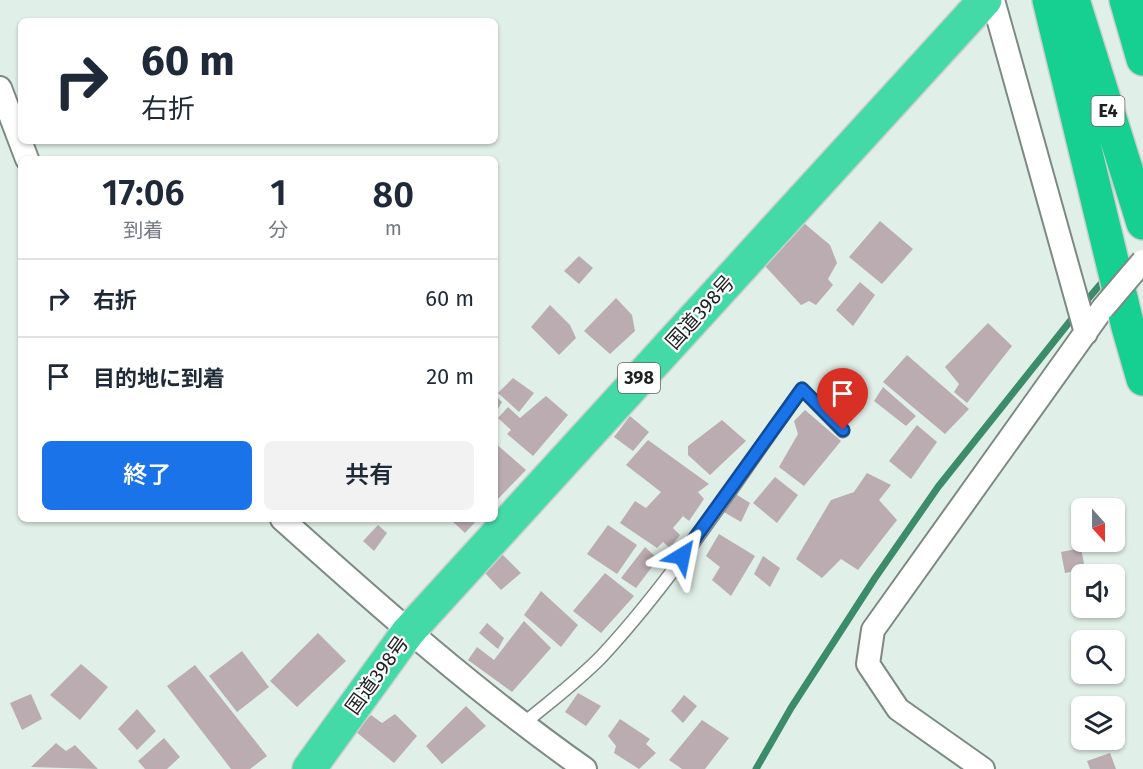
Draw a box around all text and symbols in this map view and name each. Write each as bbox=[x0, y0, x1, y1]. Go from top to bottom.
text: 60 m bbox=[141, 36, 235, 86]
icon: right bbox=[42, 42, 120, 120]
text: 右折 bbox=[141, 93, 195, 125]
road number: E4 bbox=[1092, 96, 1124, 126]
text: 17:06 bbox=[102, 171, 185, 215]
text: 1 bbox=[270, 171, 287, 215]
text: 80 bbox=[372, 173, 414, 217]
text: m bbox=[385, 216, 402, 240]
text: 到着 bbox=[123, 218, 163, 242]
text: 分 bbox=[269, 218, 289, 242]
street label: 国道398号 bbox=[661, 270, 739, 354]
icon: right bbox=[42, 282, 75, 315]
text: 60 m bbox=[425, 285, 474, 312]
text: 右折 bbox=[93, 287, 137, 314]
icon: arrive bbox=[42, 360, 75, 393]
text: 20 m bbox=[426, 363, 474, 390]
road number: 398 bbox=[618, 363, 660, 393]
text: 目的地に到着 bbox=[93, 365, 225, 392]
pin bbox=[817, 368, 868, 430]
icon: arrive bbox=[826, 377, 859, 410]
button: 終了 bbox=[42, 441, 252, 510]
button: 共有 bbox=[264, 441, 474, 510]
north arrow bbox=[1071, 498, 1125, 552]
map controls bbox=[1071, 498, 1125, 750]
position arrow bbox=[650, 524, 714, 588]
button: sound bbox=[1071, 564, 1125, 618]
button: search bbox=[1071, 630, 1125, 684]
street label: 国道398号 bbox=[340, 631, 414, 719]
button: layers bbox=[1071, 696, 1125, 750]

